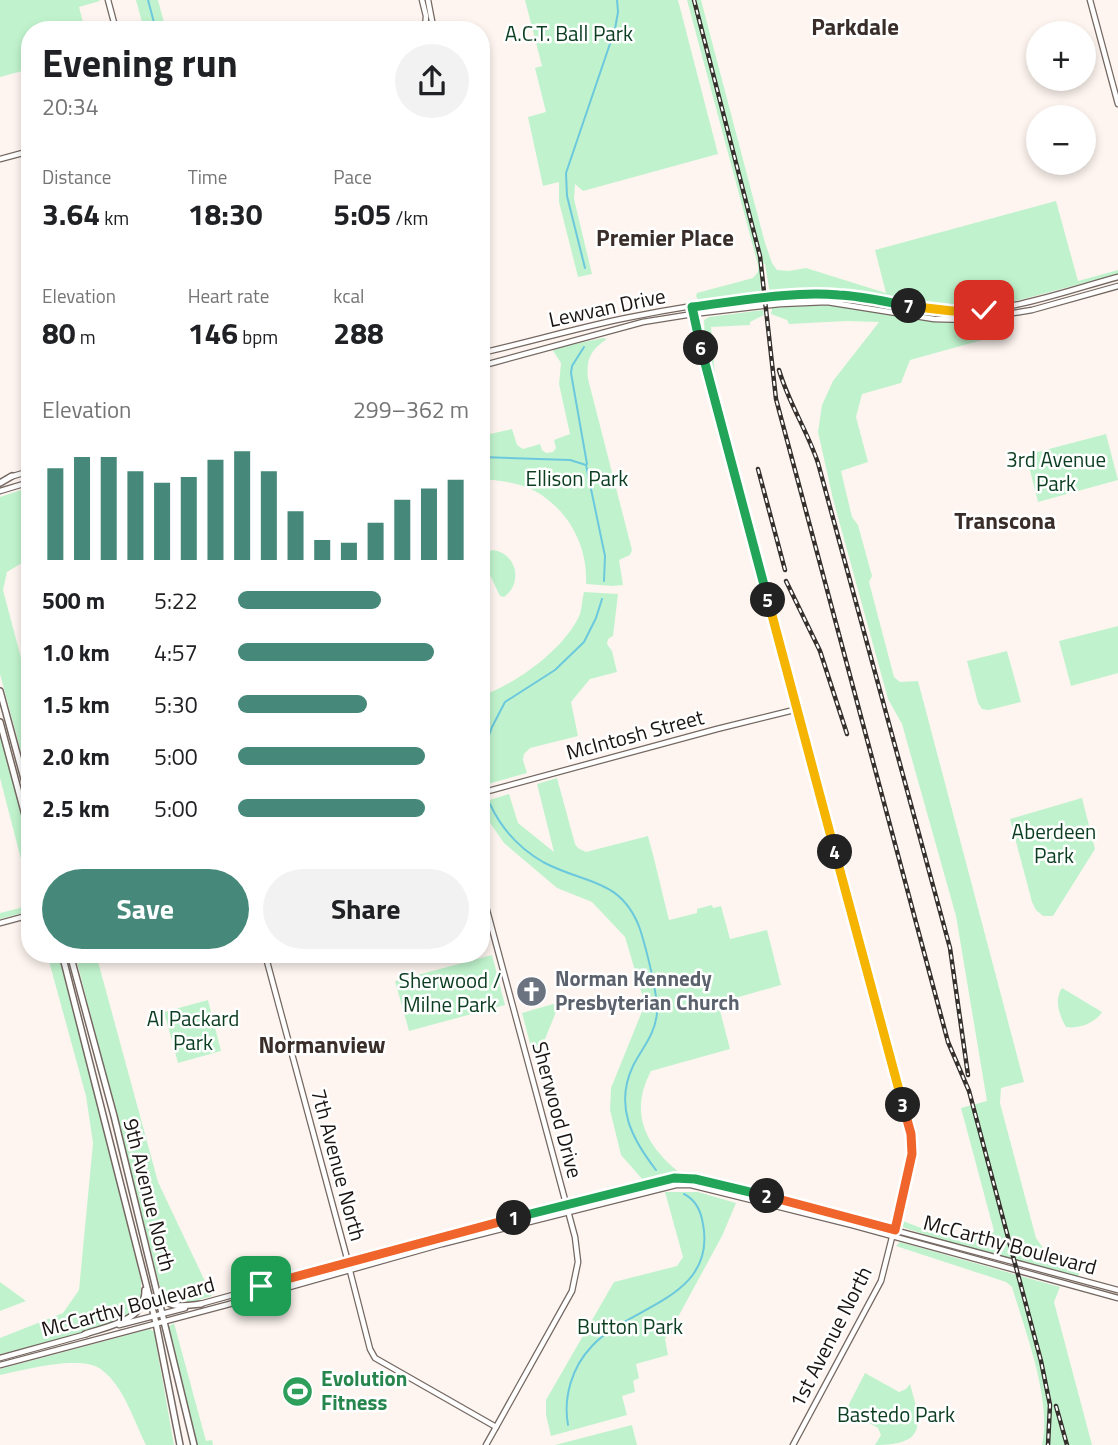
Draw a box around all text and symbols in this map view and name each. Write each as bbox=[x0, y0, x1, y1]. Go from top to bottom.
district label: Parkdale bbox=[811, 9, 899, 44]
park label: A.C.T. Ball Park bbox=[505, 17, 633, 49]
map controls bbox=[1026, 21, 1096, 175]
button: + bbox=[1026, 21, 1096, 91]
text: Evening run bbox=[42, 34, 238, 92]
button: share bbox=[395, 44, 469, 118]
text: 20:34 bbox=[42, 89, 99, 124]
button: − bbox=[1026, 105, 1096, 175]
text: Distance bbox=[42, 162, 111, 191]
text: Time bbox=[188, 162, 227, 191]
text: Pace bbox=[333, 162, 372, 191]
text: 3.64 bbox=[42, 191, 100, 237]
text: 18:30 bbox=[188, 191, 263, 237]
text: 5:05 bbox=[333, 191, 391, 237]
text: km bbox=[100, 203, 129, 232]
text: /km bbox=[391, 203, 428, 232]
district label: Premier Place bbox=[596, 220, 734, 255]
street label: Lewvan Drive bbox=[545, 279, 668, 335]
pin bbox=[954, 280, 1014, 340]
text: Elevation bbox=[42, 281, 116, 310]
text: Heart rate bbox=[188, 281, 269, 310]
text: kcal bbox=[333, 281, 364, 310]
pin: 7 bbox=[892, 288, 926, 324]
text: 7 bbox=[903, 291, 914, 320]
icon: check bbox=[965, 291, 1003, 329]
text: 80 bbox=[42, 310, 76, 356]
text: 146 bbox=[188, 310, 238, 356]
text: 288 bbox=[333, 310, 384, 356]
text: m bbox=[76, 322, 96, 351]
text: bpm bbox=[238, 322, 278, 351]
pin: 6 bbox=[684, 330, 718, 366]
text: 6 bbox=[695, 333, 706, 362]
text: Elevation bbox=[42, 392, 131, 427]
text: 299–362 m bbox=[353, 392, 469, 427]
park label: 3rd Avenue Park bbox=[1006, 443, 1106, 499]
park label: Ellison Park bbox=[526, 462, 628, 494]
district label: Transcona bbox=[954, 503, 1056, 538]
pin: 5 bbox=[750, 582, 786, 618]
text: 500 m bbox=[42, 583, 105, 618]
text: 5:22 bbox=[154, 583, 198, 618]
text: 5 bbox=[762, 585, 773, 614]
text: 1.0 km bbox=[42, 635, 110, 670]
text: 4:57 bbox=[154, 635, 198, 670]
text: 1.5 km bbox=[42, 687, 110, 722]
text: 5:30 bbox=[154, 687, 198, 722]
street label: McIntosh Street bbox=[562, 700, 708, 768]
text: 2.0 km bbox=[42, 739, 110, 774]
text: 5:00 bbox=[154, 739, 198, 774]
text: 2.5 km bbox=[42, 791, 110, 826]
text: 5:00 bbox=[154, 791, 198, 826]
park label: Aberdeen Park bbox=[1012, 815, 1096, 871]
pin: 4 bbox=[818, 834, 852, 870]
text: 4 bbox=[829, 837, 840, 866]
button: Save bbox=[42, 869, 249, 949]
button: Share bbox=[263, 869, 469, 949]
place label: Norman Kennedy Presbyterian Church bbox=[555, 962, 740, 1018]
park label: Sherwood / Milne Park bbox=[399, 964, 501, 1020]
church icon: Norman Kennedy Presbyterian Church bbox=[515, 974, 549, 1008]
park label: Al Packard Park bbox=[147, 1002, 239, 1058]
district label: Normanview bbox=[258, 1027, 386, 1062]
street label: Sherwood Drive bbox=[524, 1038, 592, 1182]
street label: 7th Avenue North bbox=[303, 1085, 375, 1244]
pin: 3 bbox=[886, 1088, 920, 1122]
text: 3 bbox=[897, 1090, 908, 1119]
street label: 9th Avenue North bbox=[116, 1115, 184, 1275]
pin: 2 bbox=[750, 1178, 784, 1214]
text: 2 bbox=[761, 1181, 772, 1210]
pin: 1 bbox=[496, 1200, 532, 1236]
text: 1 bbox=[508, 1203, 519, 1232]
street label: McCarthy Boulevard bbox=[920, 1206, 1100, 1283]
pin bbox=[231, 1256, 291, 1316]
street label: 1st Avenue North bbox=[781, 1260, 880, 1413]
icon: arrive bbox=[242, 1267, 280, 1305]
street label: McCarthy Boulevard bbox=[38, 1268, 218, 1345]
park label: Button Park bbox=[577, 1310, 683, 1342]
place label: Evolution Fitness bbox=[321, 1362, 407, 1418]
sports icon: Evolution Fitness bbox=[281, 1374, 315, 1408]
park label: Bastedo Park bbox=[837, 1398, 955, 1430]

